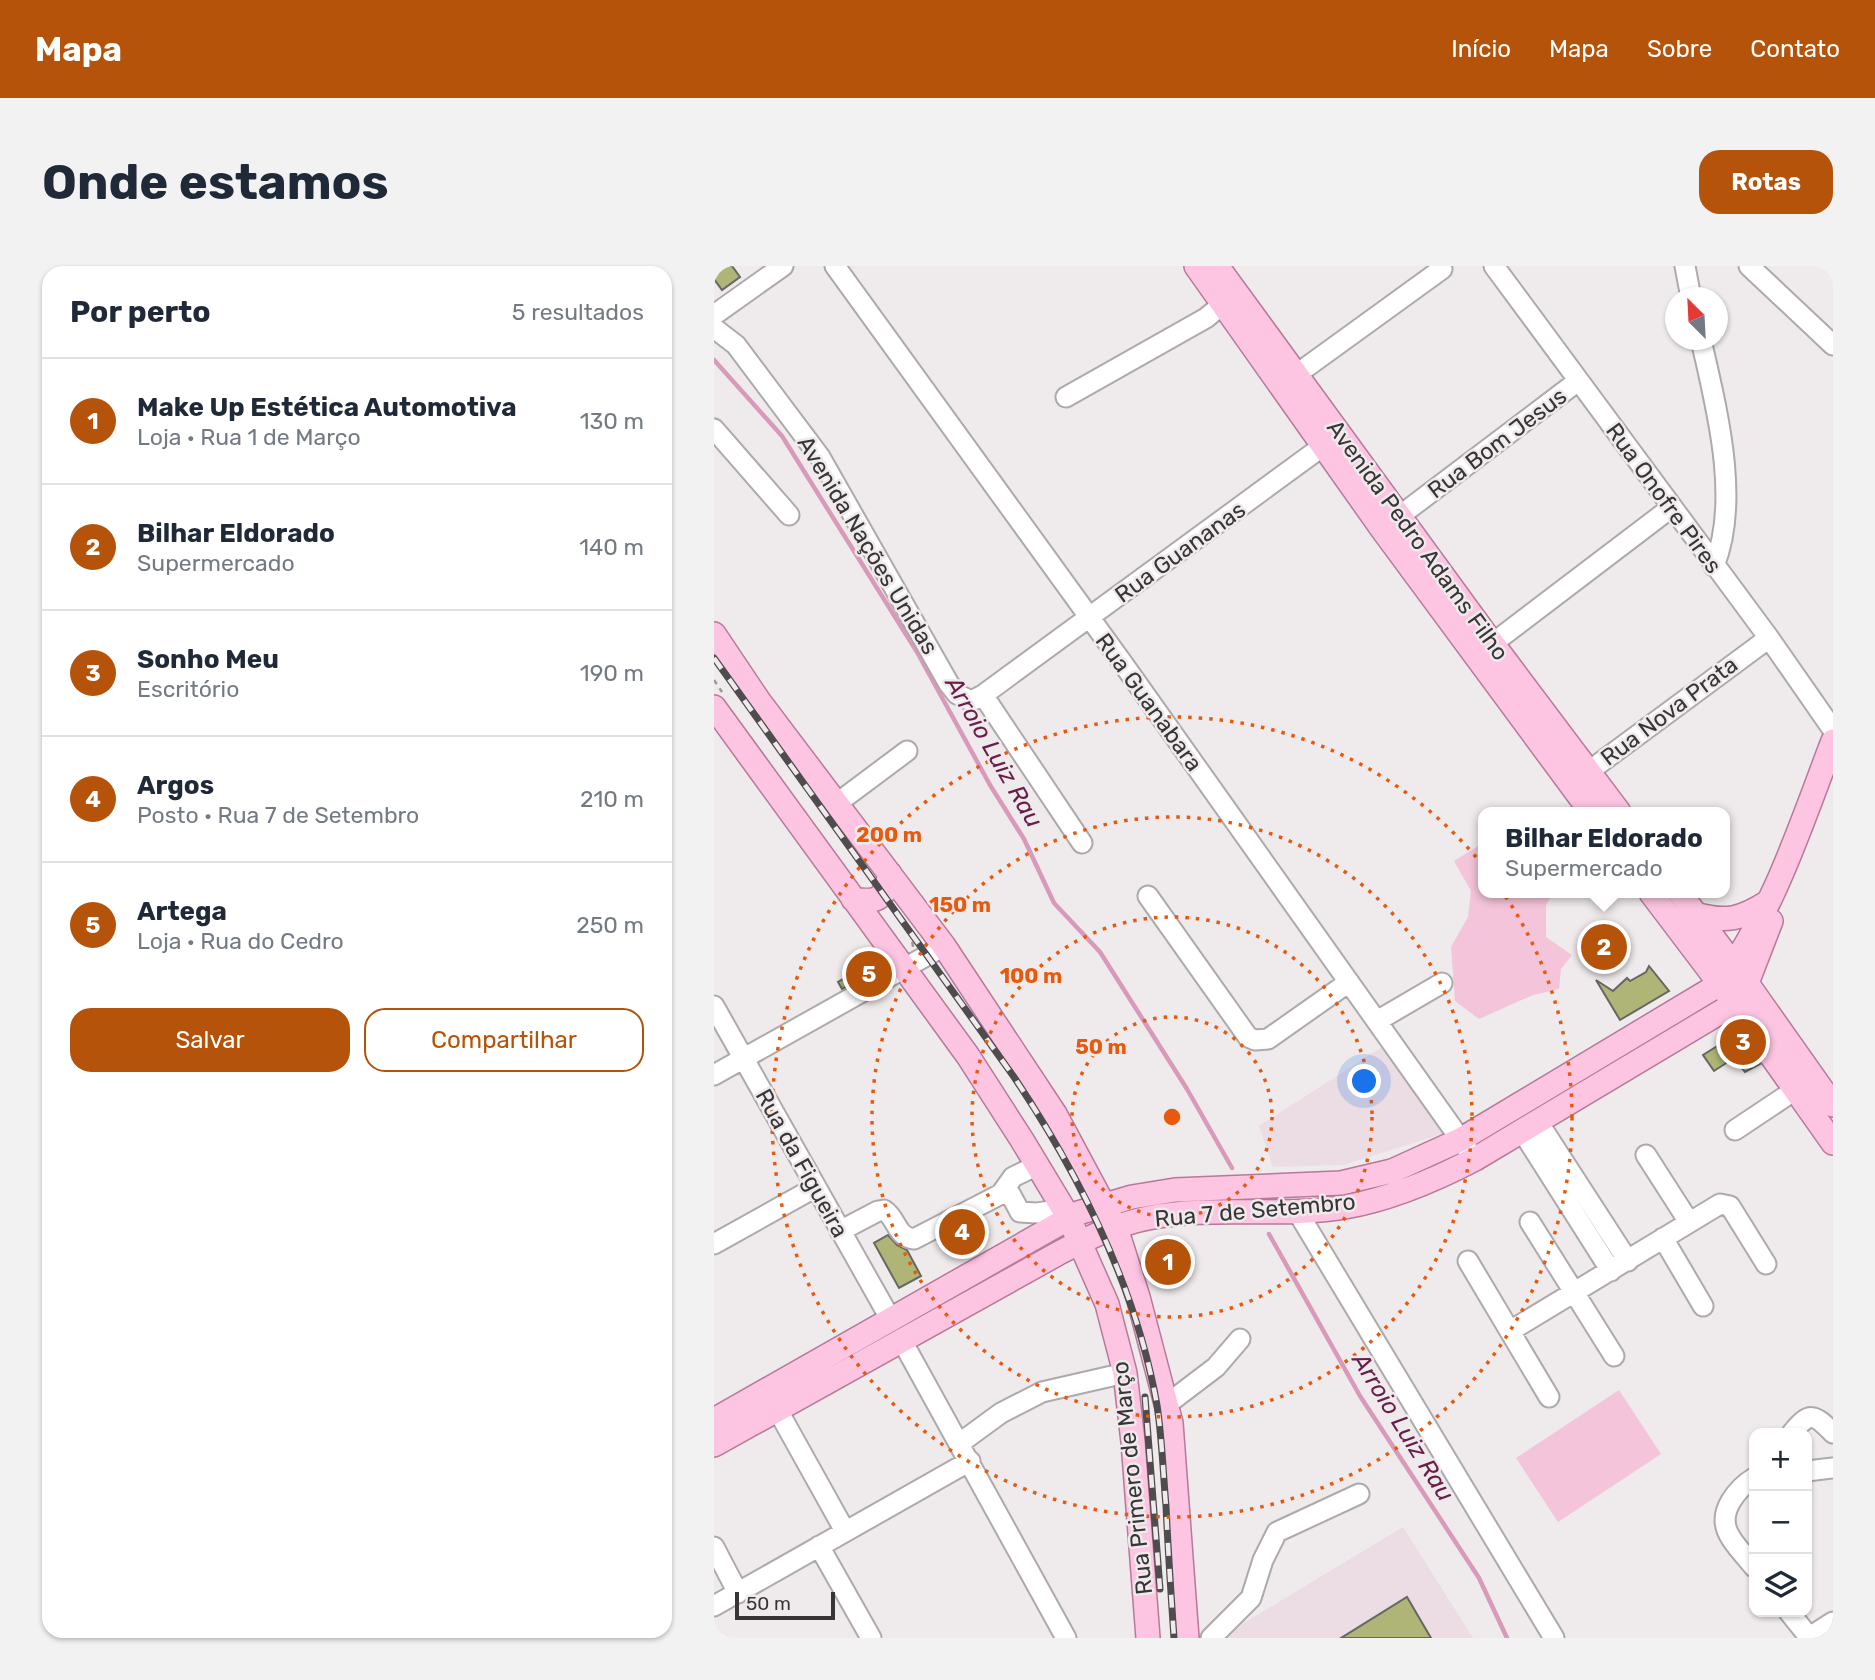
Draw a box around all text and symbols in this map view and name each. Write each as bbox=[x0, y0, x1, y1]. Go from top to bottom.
text: Mapa bbox=[35, 30, 122, 69]
text: Início bbox=[1451, 35, 1511, 63]
text: Mapa bbox=[1549, 35, 1609, 63]
text: Sobre bbox=[1647, 35, 1712, 63]
text: Contato bbox=[1750, 35, 1840, 63]
button: Rotas bbox=[1699, 150, 1833, 214]
text: Onde estamos bbox=[42, 153, 389, 211]
north arrow bbox=[1665, 287, 1728, 350]
text: Por perto bbox=[70, 294, 211, 330]
text: 5 resultados bbox=[512, 298, 644, 326]
street label: Rua Bom Jesus bbox=[1422, 382, 1572, 504]
text: Make Up Estética Automotiva bbox=[137, 392, 516, 423]
text: 1 bbox=[87, 407, 99, 435]
text: 130 m bbox=[580, 407, 644, 435]
street label: Avenida Pedro Adams Filho bbox=[1321, 414, 1515, 666]
street label: Rua Onofre Pires bbox=[1600, 417, 1728, 579]
text: Loja · Rua 1 de Março bbox=[137, 423, 361, 451]
street label: Avenida Nações Unidas bbox=[792, 431, 944, 659]
street label: Rua Guananas bbox=[1109, 495, 1251, 609]
text: Bilhar Eldorado bbox=[137, 518, 335, 549]
text: 2 bbox=[86, 533, 100, 561]
text: 140 m bbox=[579, 533, 644, 561]
text: Supermercado bbox=[137, 549, 295, 577]
street label: Rua Guanabara bbox=[1090, 628, 1208, 776]
text: Sonho Meu bbox=[137, 644, 279, 675]
street label: Rua Nova Prata bbox=[1595, 650, 1743, 772]
text: 3 bbox=[85, 659, 101, 687]
text: 190 m bbox=[580, 659, 644, 687]
water label: Arroio Luiz Rau bbox=[939, 670, 1048, 832]
text: Escritório bbox=[137, 675, 239, 703]
text: Argos bbox=[137, 770, 214, 801]
text: 4 bbox=[85, 785, 101, 813]
text: 210 m bbox=[580, 785, 644, 813]
text: Posto · Rua 7 de Setembro bbox=[137, 801, 419, 829]
popup bbox=[1478, 807, 1730, 898]
text: 200 m bbox=[856, 822, 922, 847]
text: Bilhar Eldorado bbox=[1505, 823, 1703, 854]
text: Supermercado bbox=[1505, 854, 1663, 882]
text: 150 m bbox=[929, 892, 991, 917]
text: Artega bbox=[137, 896, 227, 927]
text: 5 bbox=[86, 911, 100, 939]
text: 250 m bbox=[576, 911, 644, 939]
pin: 2 bbox=[1581, 921, 1627, 973]
text: Loja · Rua do Cedro bbox=[137, 927, 344, 955]
pin: 5 bbox=[846, 948, 892, 1000]
text: 100 m bbox=[1000, 963, 1062, 988]
button: Salvar bbox=[70, 1008, 350, 1072]
button: Compartilhar bbox=[364, 1008, 644, 1072]
pin: 3 bbox=[1720, 1016, 1766, 1068]
text: 50 m bbox=[1075, 1034, 1127, 1059]
your location bbox=[1347, 1064, 1381, 1098]
street label: Rua da Figueira bbox=[750, 1084, 854, 1242]
centre of rings bbox=[1160, 1105, 1184, 1129]
street label: Rua 7 de Setembro bbox=[1153, 1187, 1357, 1233]
pin: 4 bbox=[939, 1206, 985, 1258]
pin: 1 bbox=[1145, 1236, 1191, 1288]
water label: Arroio Luiz Rau bbox=[1345, 1346, 1460, 1506]
street label: Rua Primero de Março bbox=[1106, 1360, 1158, 1596]
map controls bbox=[1749, 1428, 1812, 1617]
button: + bbox=[1749, 1428, 1812, 1491]
button: − bbox=[1749, 1491, 1812, 1554]
button: layers bbox=[1749, 1554, 1812, 1617]
scale bar bbox=[735, 1589, 835, 1621]
text: 50 m bbox=[746, 1592, 791, 1615]

